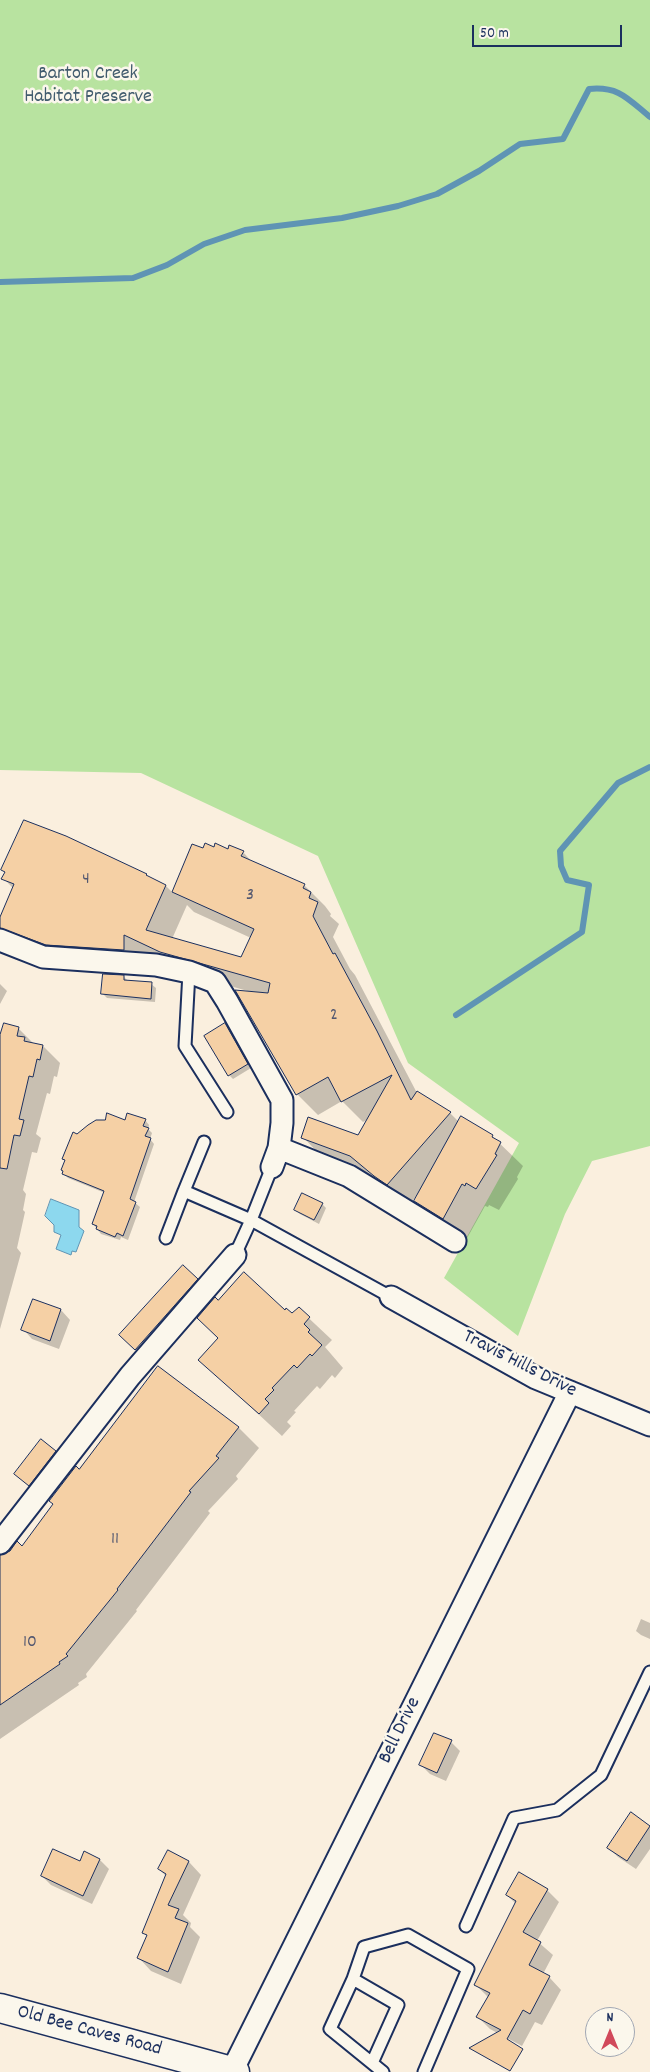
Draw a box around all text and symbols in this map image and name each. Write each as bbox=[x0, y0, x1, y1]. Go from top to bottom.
scale bar bbox=[475, 15, 625, 47]
text: 50 m bbox=[480, 23, 509, 45]
park label: Barton Creek Habitat Preserve bbox=[24, 63, 152, 110]
house number: 4 bbox=[82, 870, 90, 892]
house number: 3 bbox=[246, 886, 254, 908]
house number: 2 bbox=[330, 1006, 338, 1028]
street label: Travis Hills Drive bbox=[458, 1326, 580, 1404]
house number: 11 bbox=[111, 1530, 119, 1552]
house number: 10 bbox=[23, 1633, 37, 1655]
street label: Bell Drive bbox=[375, 1694, 427, 1768]
street label: Old Bee Caves Road bbox=[14, 2001, 164, 2063]
north arrow bbox=[585, 2007, 635, 2057]
text: N bbox=[607, 2008, 613, 2028]

